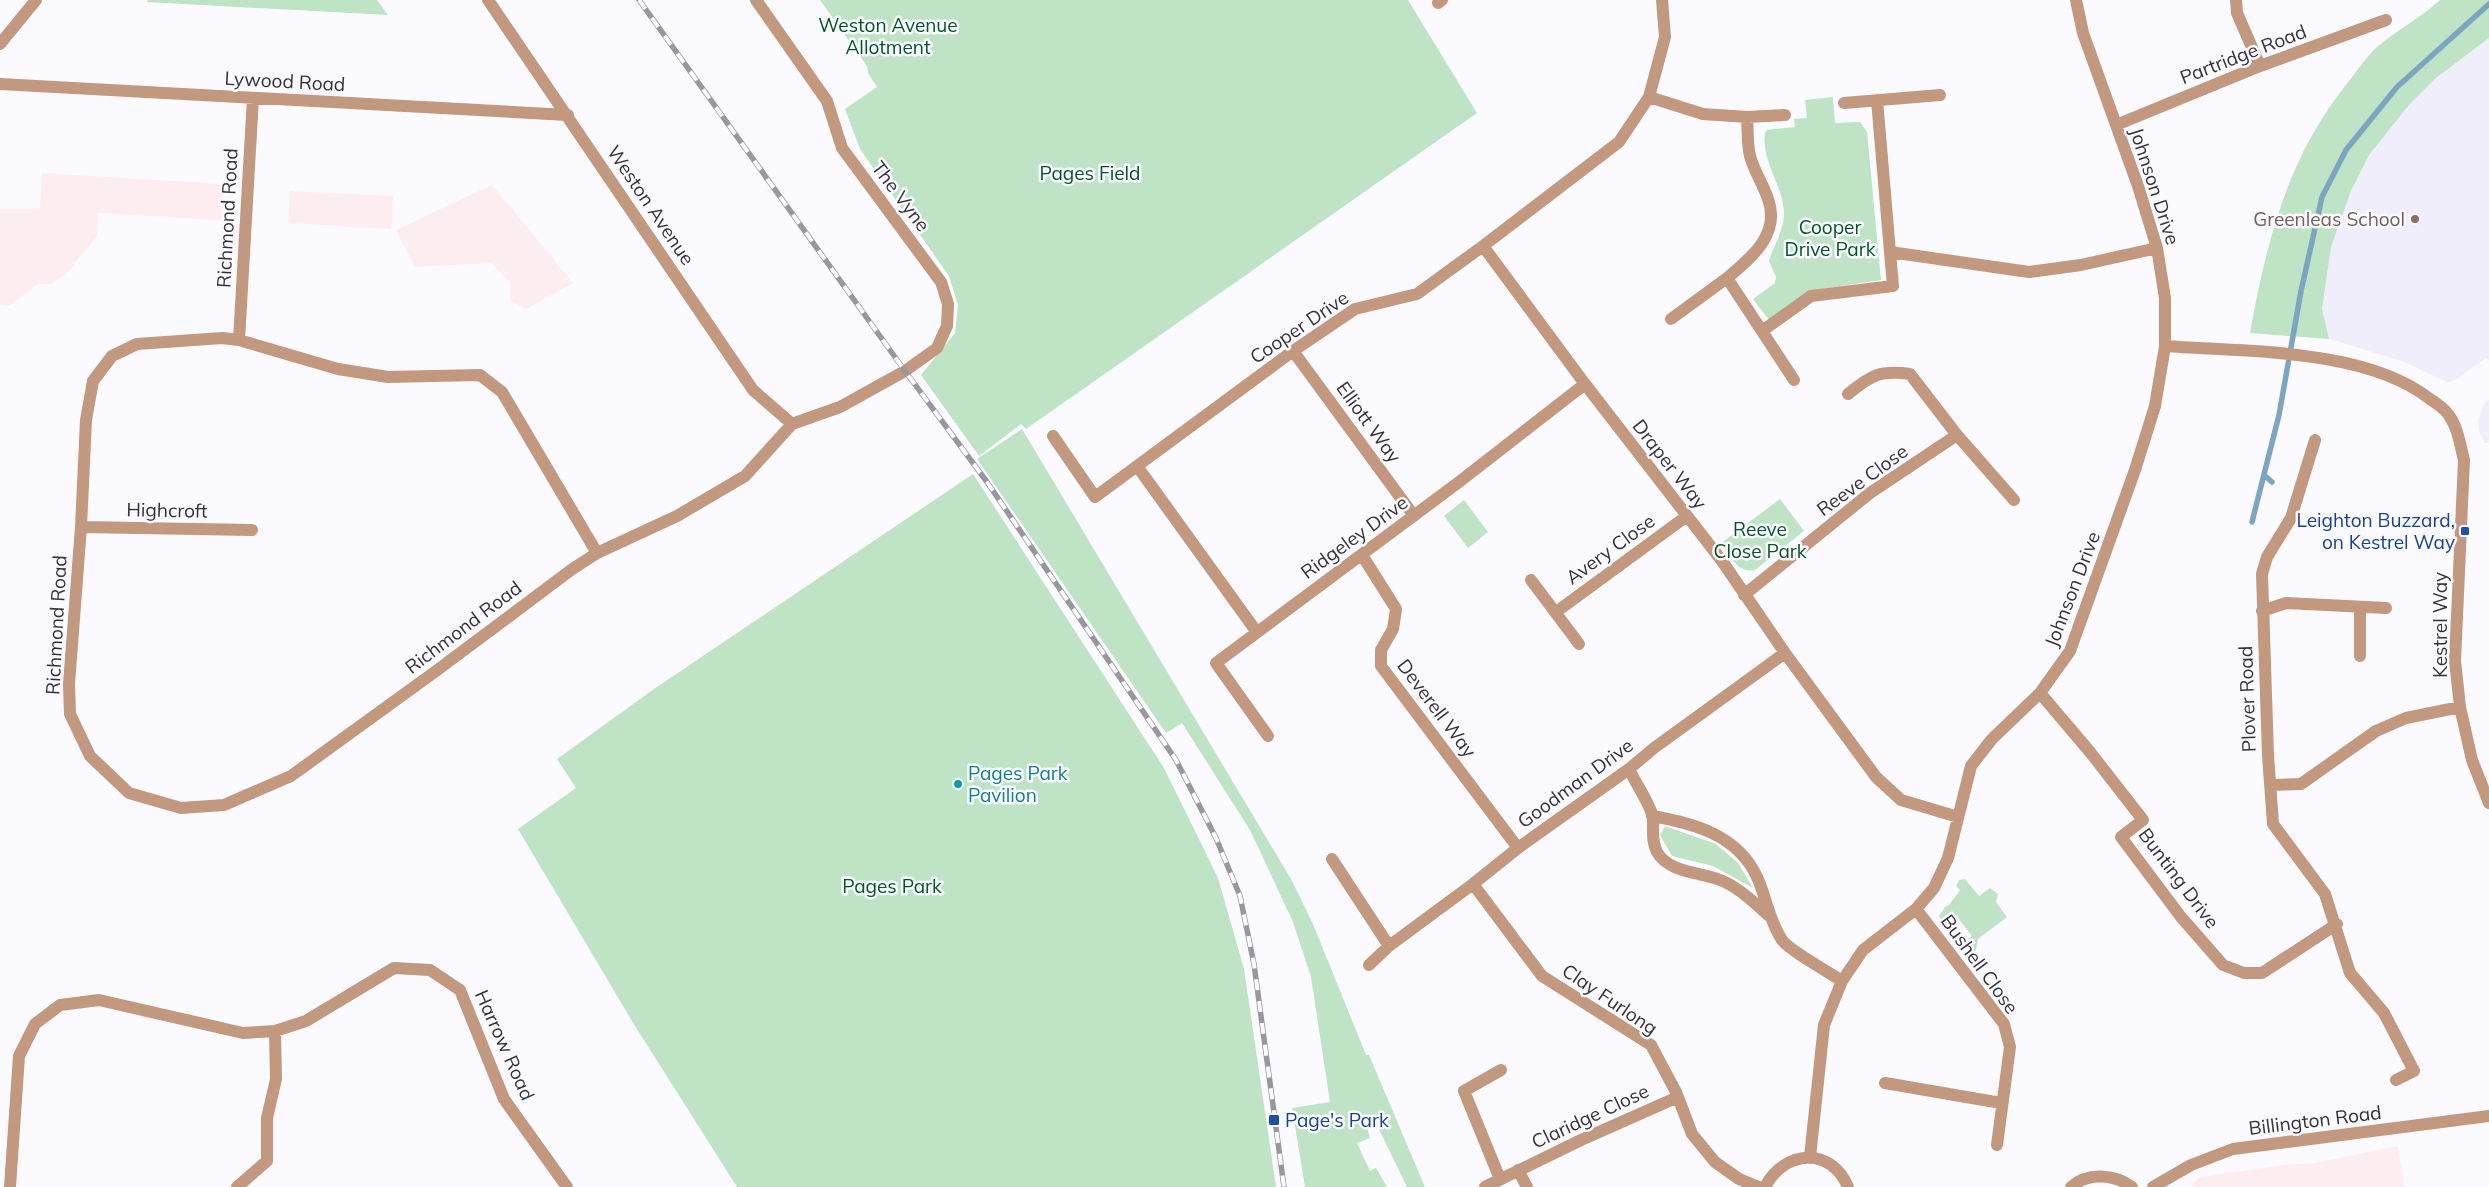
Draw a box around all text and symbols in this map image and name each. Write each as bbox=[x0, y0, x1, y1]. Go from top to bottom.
park label: Weston Avenue Allotment bbox=[818, 13, 958, 59]
street label: Partridge Road bbox=[2176, 19, 2310, 89]
street label: Lywood Road bbox=[224, 66, 346, 96]
street label: Johnson Drive bbox=[2125, 124, 2185, 248]
street label: Weston Avenue bbox=[602, 141, 700, 269]
street label: Richmond Road bbox=[211, 148, 243, 288]
street label: The Vyne bbox=[867, 156, 935, 236]
park label: Pages Field bbox=[1040, 161, 1140, 185]
place label: Greenleas School bbox=[2253, 207, 2405, 231]
marker: Greenleas School bbox=[2409, 213, 2421, 225]
park label: Cooper Drive Park bbox=[1785, 215, 1876, 261]
street label: Cooper Drive bbox=[1245, 285, 1353, 369]
street label: Elliott Way bbox=[1331, 377, 1407, 467]
street label: Draper Way bbox=[1627, 414, 1713, 514]
street label: Reeve Close bbox=[1812, 439, 1912, 521]
street label: Ridgeley Drive bbox=[1296, 490, 1412, 584]
street label: Highcroft bbox=[126, 497, 208, 523]
place label: Leighton Buzzard, on Kestrel Way bbox=[2296, 508, 2455, 554]
street label: Avery Close bbox=[1561, 509, 1659, 589]
park label: Reeve Close Park bbox=[1713, 517, 1807, 563]
marker: Leighton Buzzard, on Kestrel Way bbox=[2459, 525, 2471, 537]
street label: Johnson Drive bbox=[2039, 528, 2105, 650]
street label: Richmond Road bbox=[40, 555, 72, 695]
street label: Kestrel Way bbox=[2428, 572, 2452, 678]
street label: Richmond Road bbox=[400, 575, 526, 679]
street label: Plover Road bbox=[2233, 645, 2261, 753]
street label: Deverell Way bbox=[1392, 654, 1482, 762]
street label: Goodman Drive bbox=[1513, 733, 1637, 833]
place label: Pages Park Pavilion bbox=[968, 761, 1068, 807]
marker: Pages Park Pavilion bbox=[952, 778, 964, 790]
street label: Bunting Drive bbox=[2133, 823, 2225, 933]
park label: Pages Park bbox=[842, 874, 942, 898]
street label: Bushell Close bbox=[1936, 910, 2024, 1018]
street label: Clay Furlong bbox=[1558, 958, 1662, 1040]
street label: Harrow Road bbox=[470, 986, 540, 1104]
street label: Claridge Close bbox=[1528, 1078, 1652, 1154]
street label: Billington Road bbox=[2247, 1100, 2383, 1140]
place label: Page's Park bbox=[1285, 1108, 1389, 1132]
marker: Page's Park bbox=[1267, 1113, 1281, 1127]

